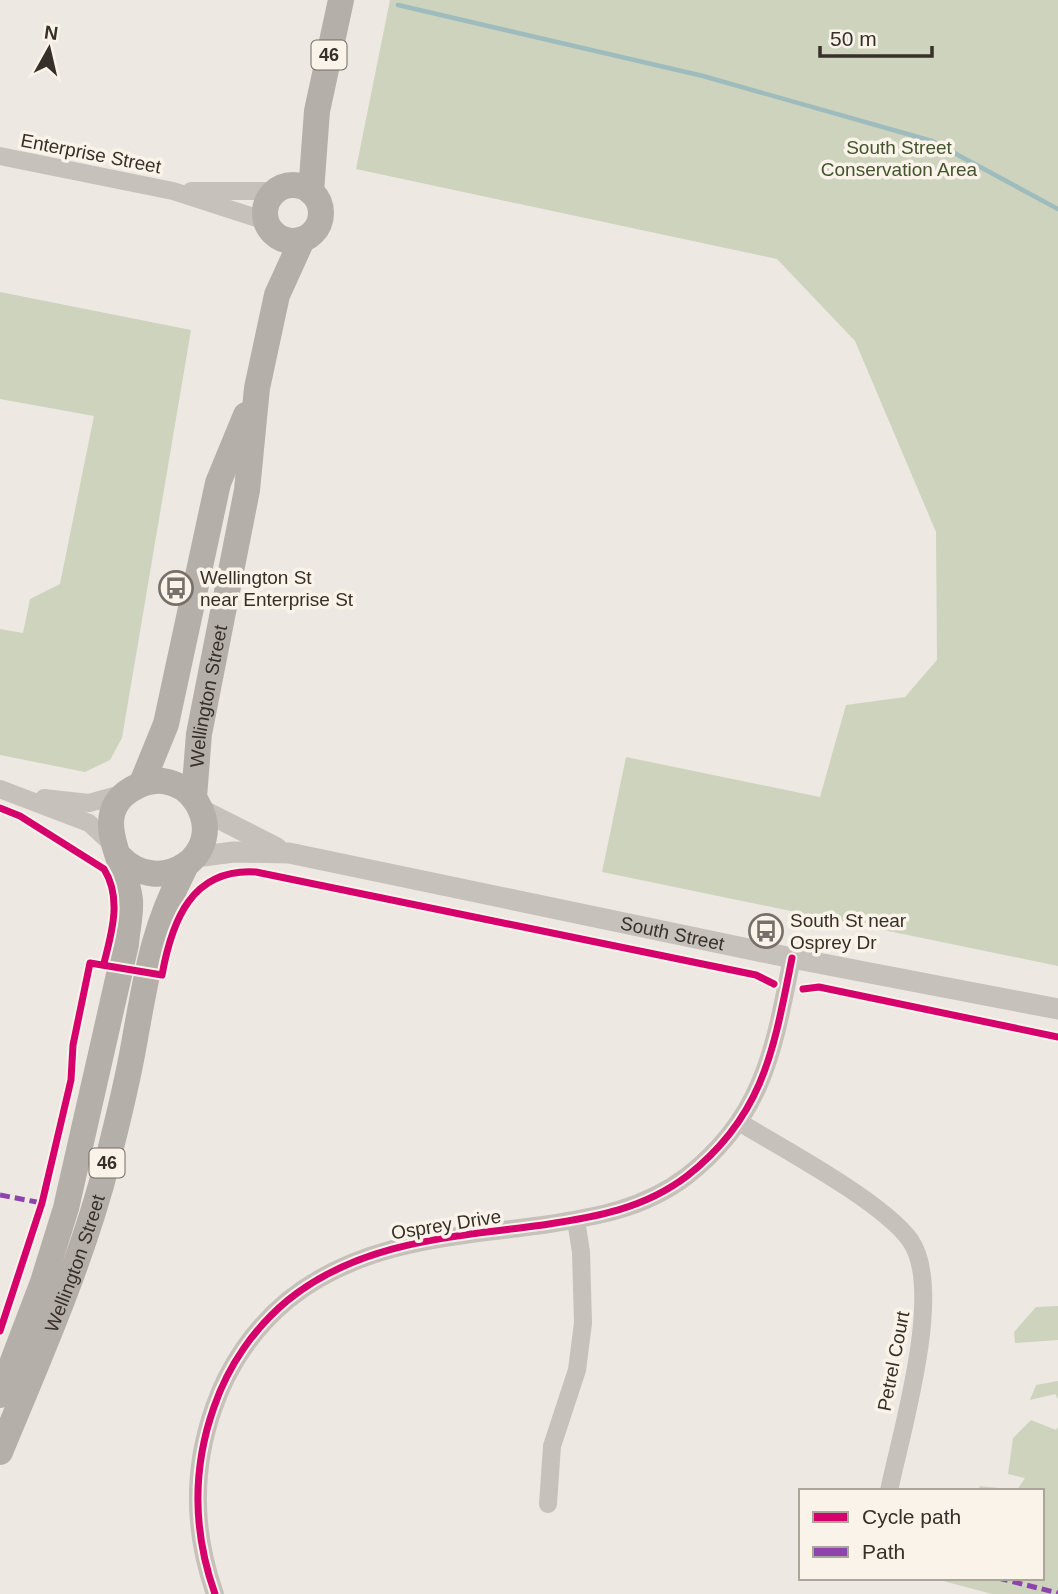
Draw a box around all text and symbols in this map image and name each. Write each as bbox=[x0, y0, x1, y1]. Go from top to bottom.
north arrow bbox=[14, 14, 84, 84]
scale bar bbox=[820, 14, 932, 58]
text: N bbox=[43, 21, 60, 44]
text: 50 m bbox=[830, 27, 877, 50]
road number: 46 bbox=[312, 40, 346, 70]
street label: Enterprise Street bbox=[19, 130, 164, 178]
park label: South Street Conservation Area bbox=[821, 137, 978, 180]
place label: Wellington St near Enterprise St bbox=[200, 567, 354, 610]
bus stop icon: Wellington St near Enterprise St bbox=[157, 569, 195, 607]
street label: Wellington Street bbox=[186, 622, 231, 768]
place label: South St near Osprey Dr bbox=[790, 910, 907, 953]
street label: South Street bbox=[618, 912, 727, 955]
bus stop icon: South St near Osprey Dr bbox=[747, 912, 785, 950]
road number: 46 bbox=[90, 1148, 124, 1178]
street label: Wellington Street bbox=[41, 1191, 109, 1335]
street label: Osprey Drive bbox=[390, 1205, 502, 1244]
street label: Petrel Court bbox=[874, 1309, 914, 1413]
legend bbox=[799, 1489, 1044, 1580]
text: Cycle path bbox=[862, 1505, 961, 1528]
text: Path bbox=[862, 1540, 905, 1563]

